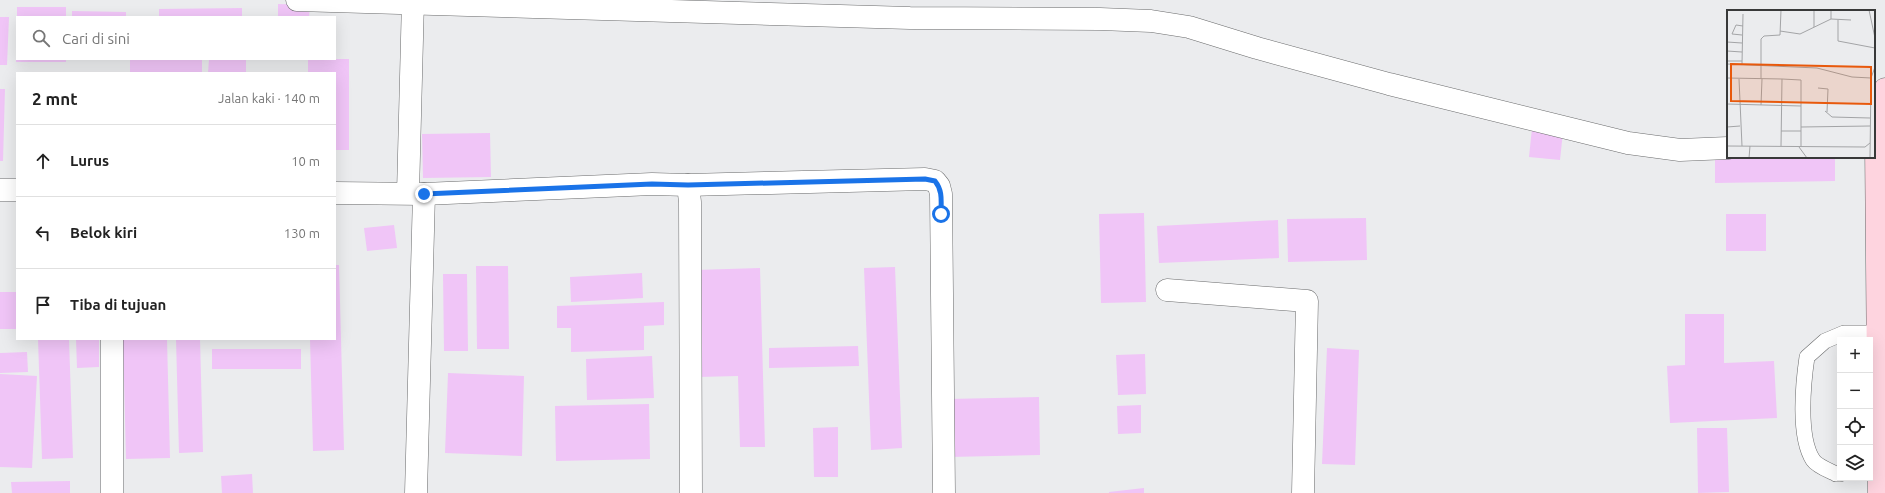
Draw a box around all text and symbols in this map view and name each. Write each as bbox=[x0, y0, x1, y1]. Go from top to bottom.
inset map bbox=[1727, 10, 1875, 158]
search box bbox=[16, 16, 336, 60]
icon: search bbox=[30, 27, 52, 49]
text: Cari di sini bbox=[62, 30, 130, 47]
text: 2 mnt bbox=[32, 89, 78, 108]
text: Jalan kaki · 140 m bbox=[218, 91, 320, 105]
icon: ahead bbox=[32, 150, 54, 172]
text: Lurus bbox=[70, 152, 109, 169]
text: 10 m bbox=[291, 154, 320, 168]
route end bbox=[415, 185, 433, 203]
route start bbox=[932, 205, 950, 223]
icon: left bbox=[32, 222, 54, 244]
text: Belok kiri bbox=[70, 224, 137, 241]
text: 130 m bbox=[284, 226, 320, 240]
icon: arrive bbox=[32, 294, 54, 316]
text: Tiba di tujuan bbox=[70, 296, 166, 313]
map controls bbox=[1837, 337, 1873, 481]
button: + bbox=[1837, 337, 1873, 373]
button: − bbox=[1837, 373, 1873, 409]
button: locate bbox=[1837, 409, 1873, 445]
button: layers bbox=[1837, 445, 1873, 481]

